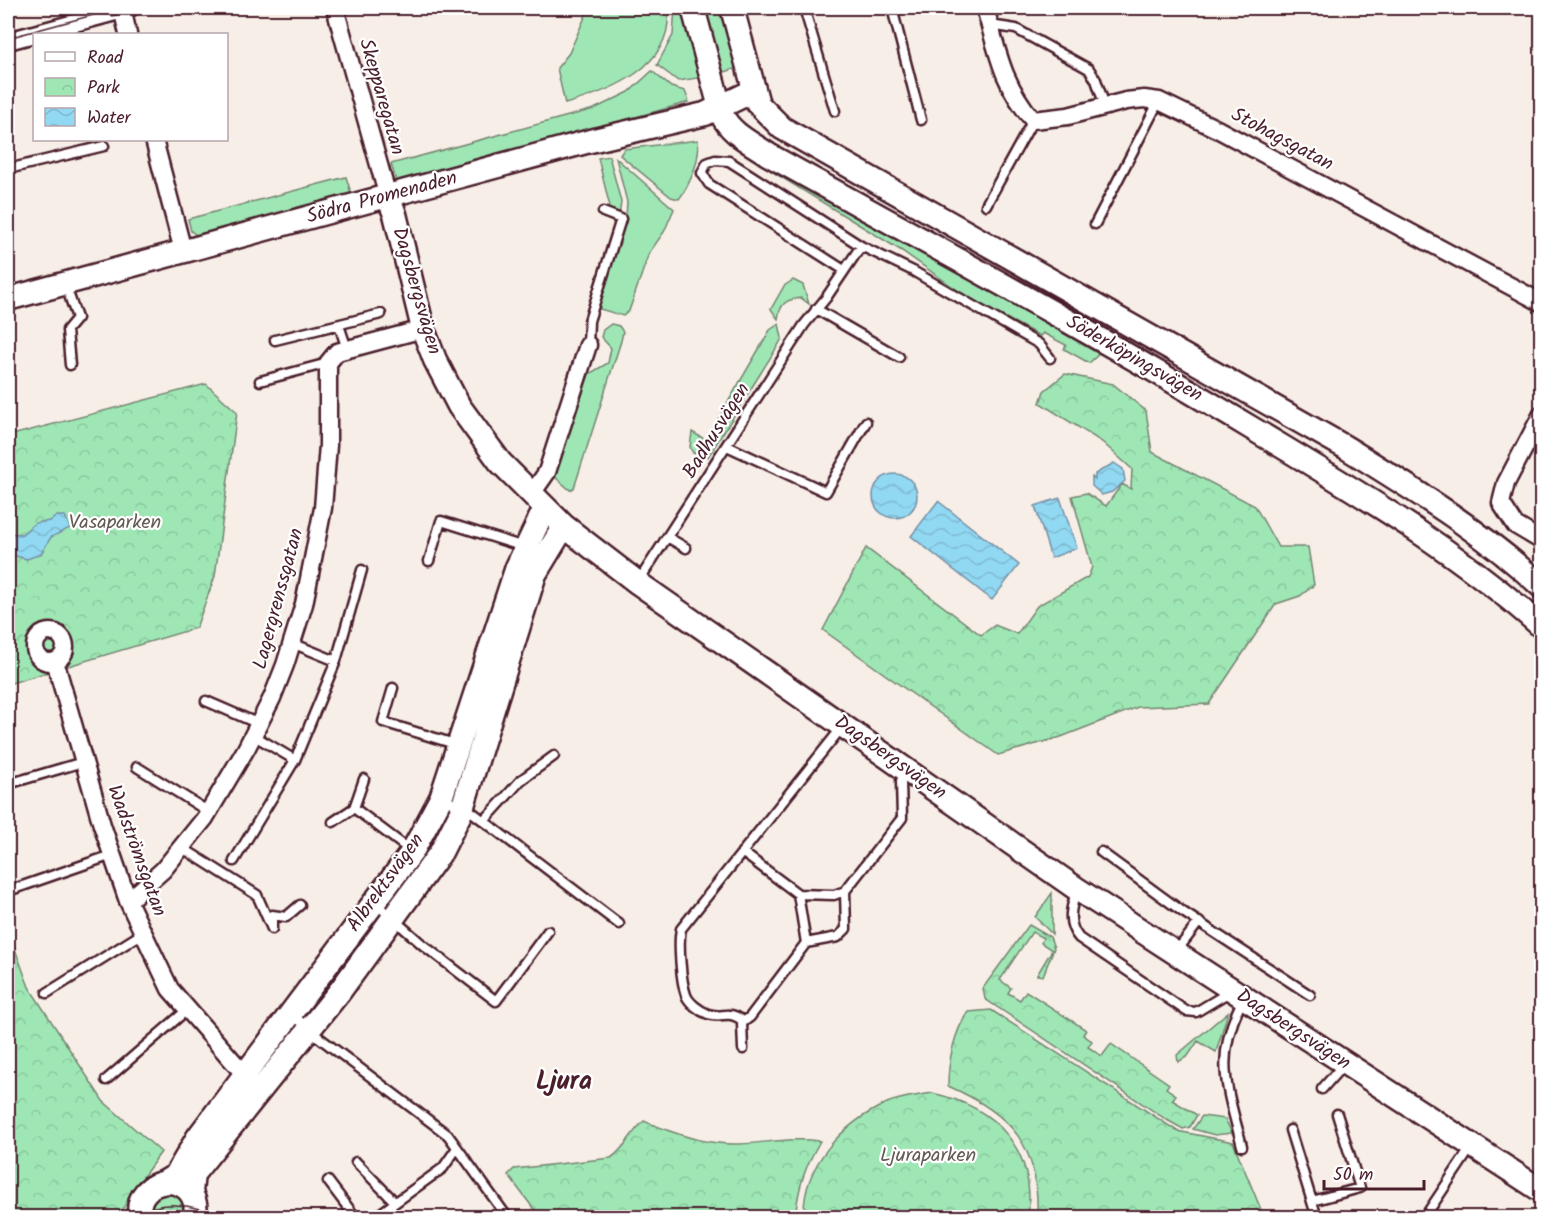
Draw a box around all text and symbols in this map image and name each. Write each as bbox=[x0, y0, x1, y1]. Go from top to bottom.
legend bbox=[33, 33, 228, 141]
street label: Skepparegatan bbox=[349, 35, 413, 159]
text: Road bbox=[87, 44, 124, 73]
text: Park bbox=[87, 74, 120, 103]
street label: Stohagsgatan bbox=[1225, 100, 1339, 180]
text: Water bbox=[87, 104, 132, 133]
street label: Södra Promenaden bbox=[303, 163, 461, 233]
street label: Dagsbergsvägen bbox=[382, 223, 450, 359]
street label: Söderköpingsvägen bbox=[1059, 307, 1209, 411]
street label: Badhusvägen bbox=[675, 377, 759, 485]
park label: Vasaparken bbox=[69, 507, 161, 539]
street label: Lagergrenssgatan bbox=[245, 525, 313, 673]
street label: Dagsbergsvägen bbox=[827, 707, 953, 809]
street label: Wadströmsgatan bbox=[97, 781, 175, 921]
street label: Albrektsvägen bbox=[339, 827, 433, 939]
street label: Dagsbergsvägen bbox=[1229, 981, 1357, 1079]
district label: Ljura bbox=[536, 1061, 592, 1103]
park label: Ljuraparken bbox=[880, 1140, 976, 1172]
scale bar bbox=[1324, 1153, 1424, 1191]
text: 50 m bbox=[1333, 1161, 1373, 1190]

